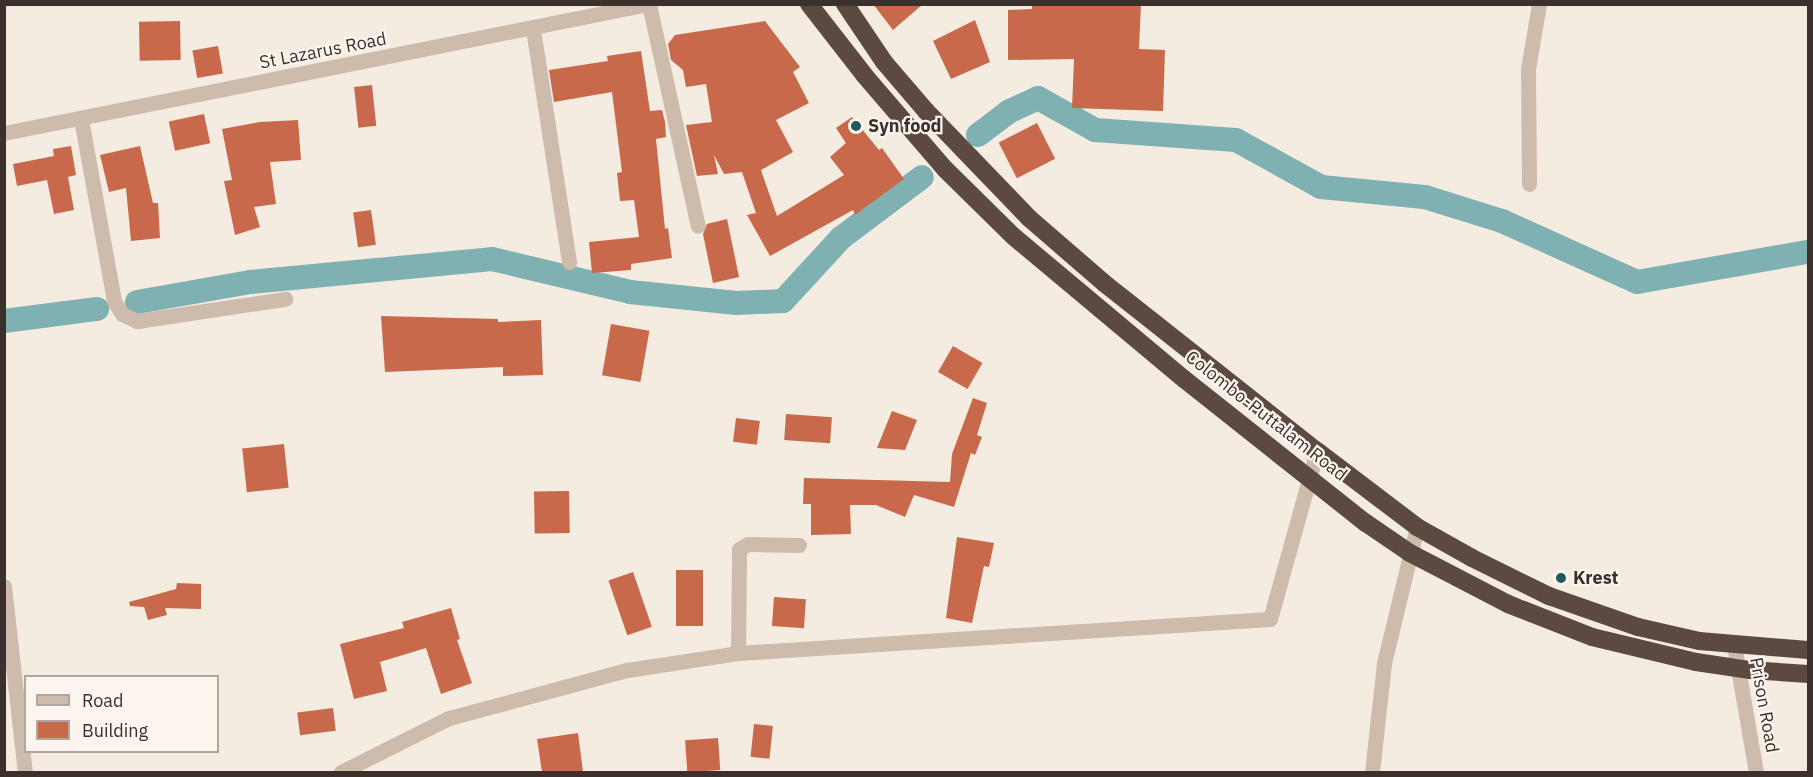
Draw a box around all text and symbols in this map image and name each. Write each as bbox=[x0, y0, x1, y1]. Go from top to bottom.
street label: St Lazarus Road bbox=[258, 28, 388, 74]
place label: Syn food bbox=[868, 115, 941, 137]
marker: Syn food bbox=[849, 119, 863, 133]
street label: Colombo-Puttalam Road bbox=[1181, 346, 1351, 486]
place label: Krest bbox=[1573, 567, 1618, 589]
marker: Krest bbox=[1554, 571, 1568, 585]
street label: Prison Road bbox=[1745, 656, 1783, 754]
legend bbox=[24, 675, 219, 753]
text: Road bbox=[82, 689, 123, 712]
text: Building bbox=[82, 719, 148, 742]

